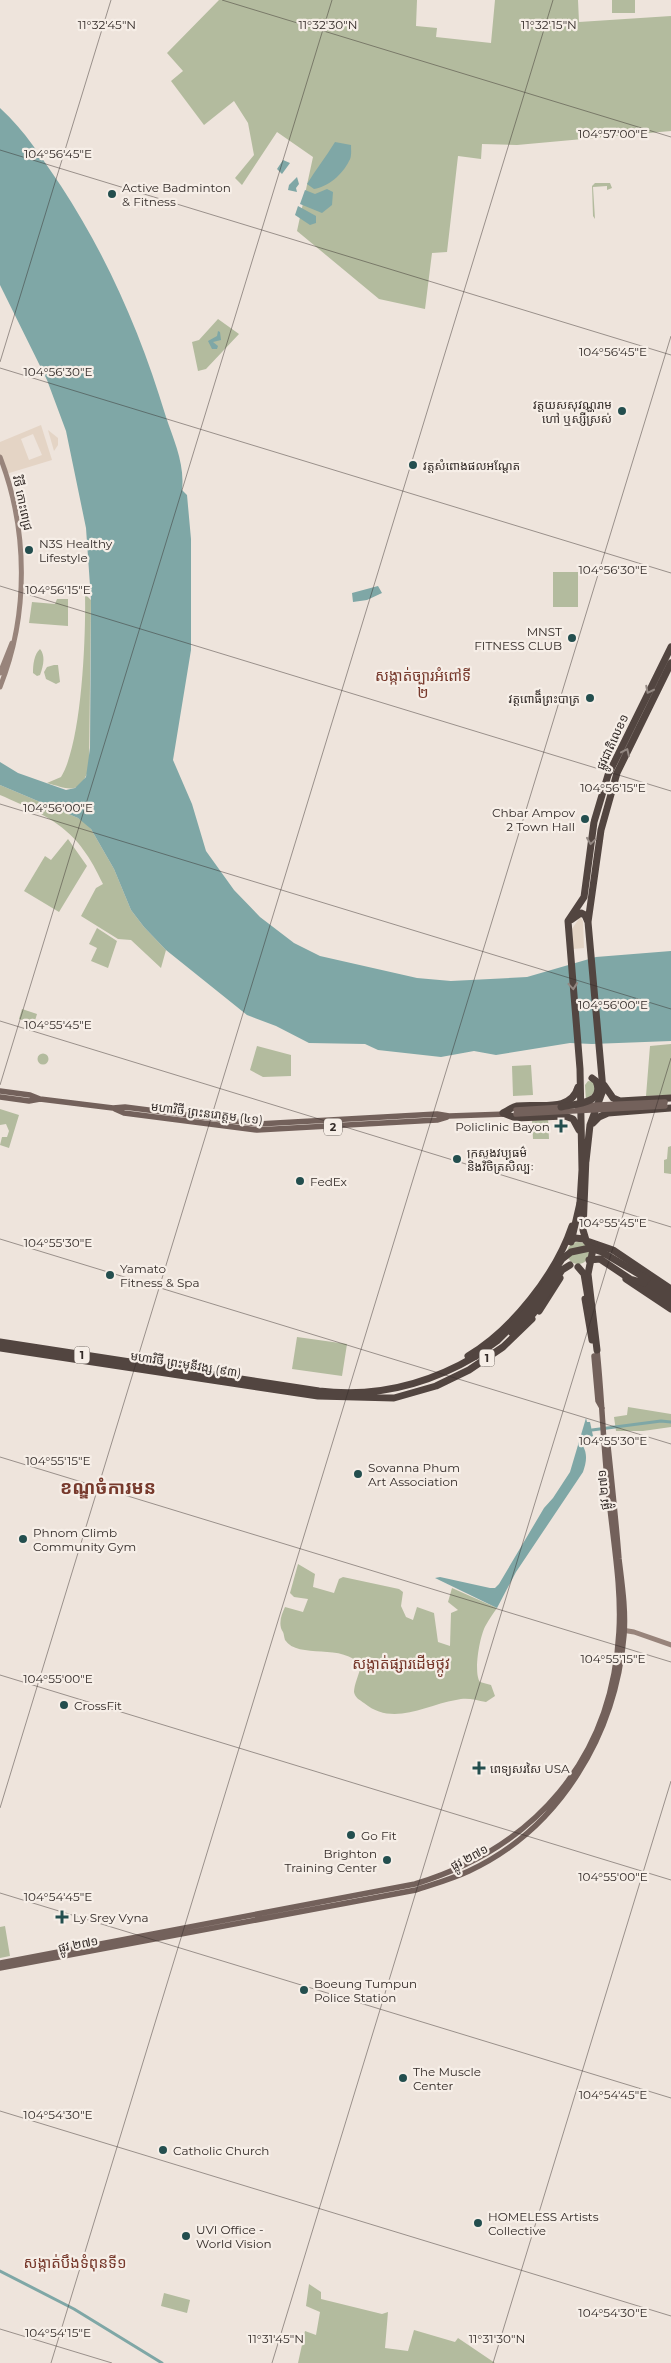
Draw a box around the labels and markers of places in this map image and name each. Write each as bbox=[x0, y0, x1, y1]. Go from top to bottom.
place label: Active Badminton & Fitness bbox=[122, 180, 231, 209]
marker: Active Badminton & Fitness bbox=[106, 188, 118, 200]
place label: វត្តយសសុវណ្ណរាម ហៅ ឬស្សីស្រស់ bbox=[533, 397, 612, 426]
marker: វត្តយសសុវណ្ណរាម ហៅ ឬស្សីស្រស់ bbox=[616, 405, 628, 417]
place label: វត្តសំពោងផលអណ្តែត bbox=[423, 458, 520, 473]
marker: វត្តសំពោងផលអណ្តែត bbox=[407, 459, 419, 471]
place label: N3S Healthy Lifestyle bbox=[39, 536, 113, 565]
marker: N3S Healthy Lifestyle bbox=[23, 544, 35, 556]
place label: MNST FITNESS CLUB bbox=[474, 624, 562, 653]
marker: MNST FITNESS CLUB bbox=[566, 632, 578, 644]
place label: វត្តពោធិ៏ព្រះបាត្រ bbox=[508, 689, 580, 706]
marker: វត្តពោធិ៏ព្រះបាត្រ bbox=[584, 692, 596, 704]
place label: Chbar Ampov 2 Town Hall bbox=[492, 805, 575, 834]
marker: Chbar Ampov 2 Town Hall bbox=[579, 813, 591, 825]
place label: Policlinic Bayon bbox=[455, 1119, 550, 1134]
marker: Policlinic Bayon bbox=[554, 1119, 568, 1133]
place label: ក្រសួងវប្បធម៌ និងវិចិត្រសិល្បៈ bbox=[467, 1145, 534, 1174]
marker: ក្រសួងវប្បធម៌ និងវិចិត្រសិល្បៈ bbox=[451, 1153, 463, 1165]
place label: FedEx bbox=[310, 1174, 348, 1189]
marker: FedEx bbox=[294, 1175, 306, 1187]
place label: Yamato Fitness & Spa bbox=[120, 1261, 200, 1290]
marker: Yamato Fitness & Spa bbox=[104, 1269, 116, 1281]
place label: Sovanna Phum Art Association bbox=[368, 1460, 460, 1489]
marker: Sovanna Phum Art Association bbox=[352, 1468, 364, 1480]
place label: Phnom Climb Community Gym bbox=[33, 1525, 136, 1554]
marker: Phnom Climb Community Gym bbox=[17, 1533, 29, 1545]
place label: CrossFit bbox=[74, 1698, 122, 1713]
marker: CrossFit bbox=[58, 1699, 70, 1711]
marker: ពេទ្យសរសៃ USA bbox=[472, 1761, 486, 1775]
place label: ពេទ្យសរសៃ USA bbox=[490, 1761, 570, 1776]
place label: Go Fit bbox=[361, 1828, 397, 1843]
marker: Go Fit bbox=[345, 1829, 357, 1841]
place label: Brighton Training Center bbox=[285, 1846, 377, 1875]
marker: Brighton Training Center bbox=[381, 1854, 393, 1866]
marker: Ly Srey Vyna bbox=[55, 1910, 69, 1924]
place label: Ly Srey Vyna bbox=[73, 1910, 149, 1925]
place label: Boeung Tumpun Police Station bbox=[314, 1976, 417, 2005]
marker: Boeung Tumpun Police Station bbox=[298, 1984, 310, 1996]
place label: The Muscle Center bbox=[413, 2064, 481, 2093]
marker: The Muscle Center bbox=[397, 2072, 409, 2084]
place label: Catholic Church bbox=[173, 2143, 269, 2158]
marker: Catholic Church bbox=[157, 2144, 169, 2156]
place label: HOMELESS Artists Collective bbox=[488, 2209, 599, 2238]
marker: HOMELESS Artists Collective bbox=[472, 2217, 484, 2229]
place label: UVI Office - World Vision bbox=[196, 2222, 272, 2251]
marker: UVI Office - World Vision bbox=[180, 2230, 192, 2242]

